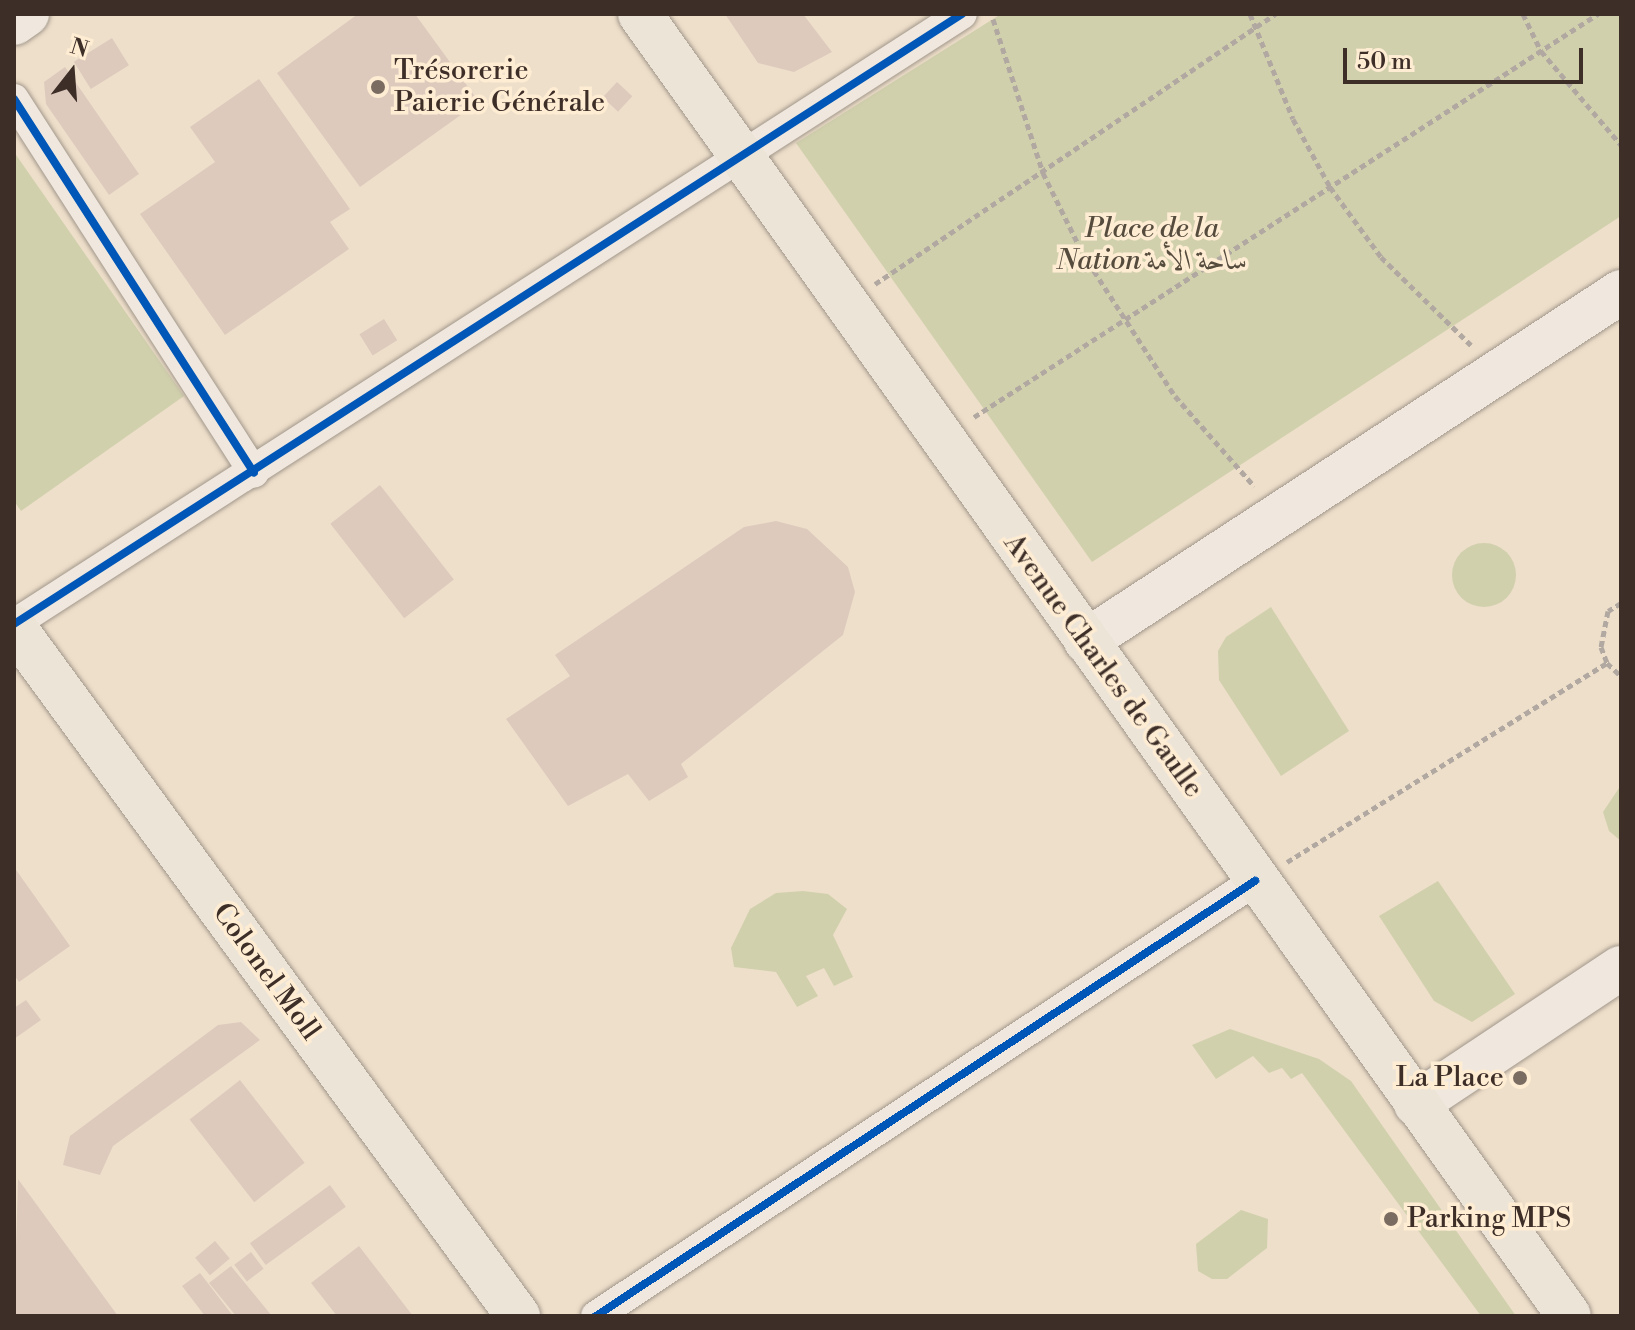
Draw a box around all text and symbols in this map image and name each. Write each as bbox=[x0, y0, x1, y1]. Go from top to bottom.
north arrow bbox=[32, 32, 112, 112]
scale bar bbox=[1347, 32, 1587, 82]
text: N bbox=[67, 33, 91, 64]
text: 50 m bbox=[1357, 47, 1412, 77]
place label: Trésorerie Paierie Générale bbox=[394, 54, 605, 120]
marker: Trésorerie Paierie Générale bbox=[369, 78, 387, 96]
park label: Place de la Nation ساحة الأمة bbox=[1056, 212, 1248, 278]
street label: Avenue Charles de Gaulle bbox=[996, 528, 1210, 804]
street label: Colonel Moll bbox=[205, 897, 327, 1047]
place label: La Place bbox=[1396, 1061, 1504, 1095]
marker: La Place bbox=[1511, 1069, 1529, 1087]
place label: Parking MPS bbox=[1407, 1202, 1571, 1236]
marker: Parking MPS bbox=[1382, 1210, 1400, 1228]

